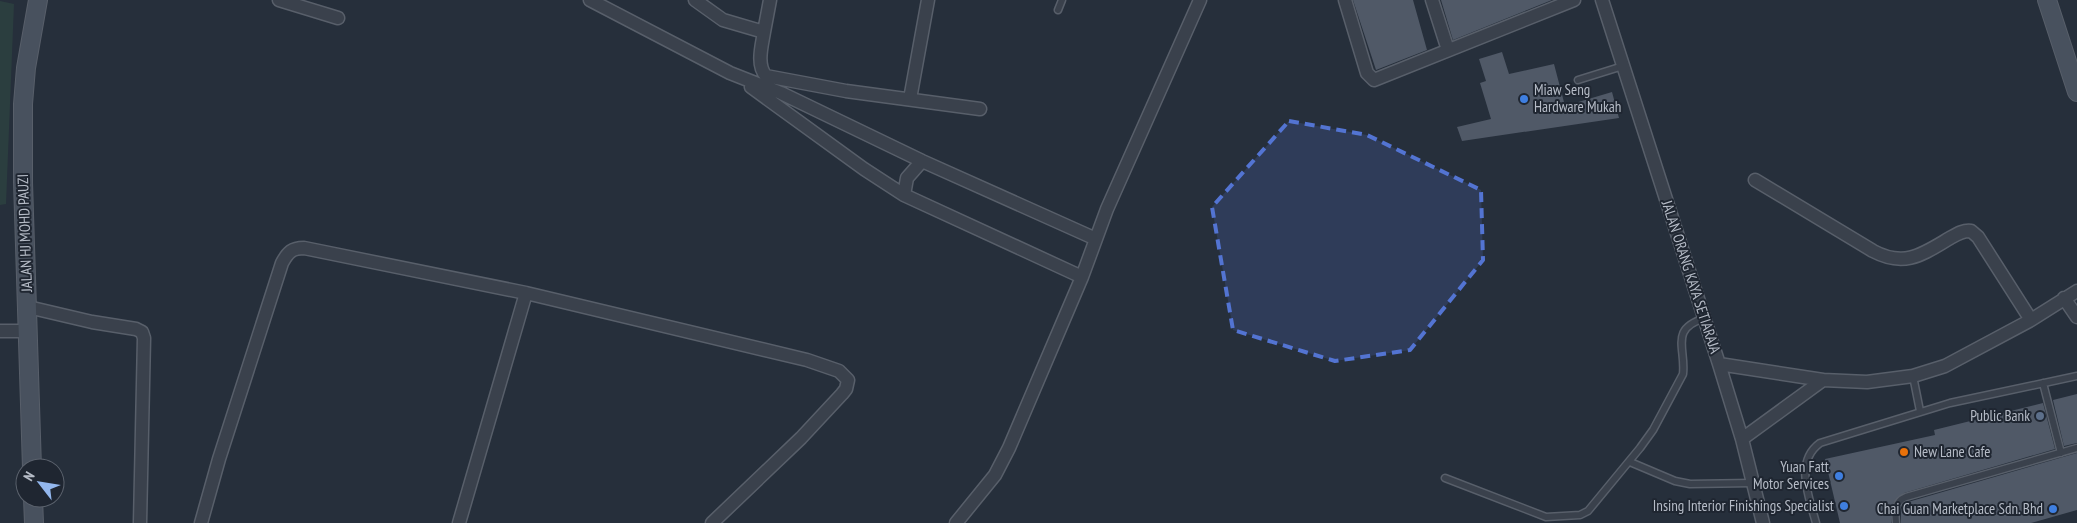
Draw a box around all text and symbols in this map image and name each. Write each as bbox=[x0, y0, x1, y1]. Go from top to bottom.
place label: Miaw Seng Hardware Mukah bbox=[1534, 80, 1621, 116]
marker: Miaw Seng Hardware Mukah bbox=[1518, 93, 1530, 105]
street label: JALAN HJ MOHD PAUZI bbox=[13, 174, 36, 293]
street label: JALAN ORANG KAYA SETIARAJA bbox=[1657, 197, 1726, 357]
place label: Public Bank bbox=[1970, 406, 2030, 425]
marker: Public Bank bbox=[2034, 410, 2046, 422]
place label: New Lane Cafe bbox=[1914, 442, 1990, 461]
marker: New Lane Cafe bbox=[1898, 446, 1910, 458]
place label: Yuan Fatt Motor Services bbox=[1753, 457, 1829, 493]
north arrow bbox=[15, 458, 65, 508]
text: N bbox=[19, 468, 39, 484]
marker: Yuan Fatt Motor Services bbox=[1833, 470, 1845, 482]
place label: Insing Interior Finishings Specialist bbox=[1653, 496, 1834, 515]
place label: Chai Guan Marketplace Sdn. Bhd bbox=[1877, 499, 2043, 518]
marker: Insing Interior Finishings Specialist bbox=[1838, 500, 1850, 512]
marker: Chai Guan Marketplace Sdn. Bhd bbox=[2047, 503, 2059, 515]

